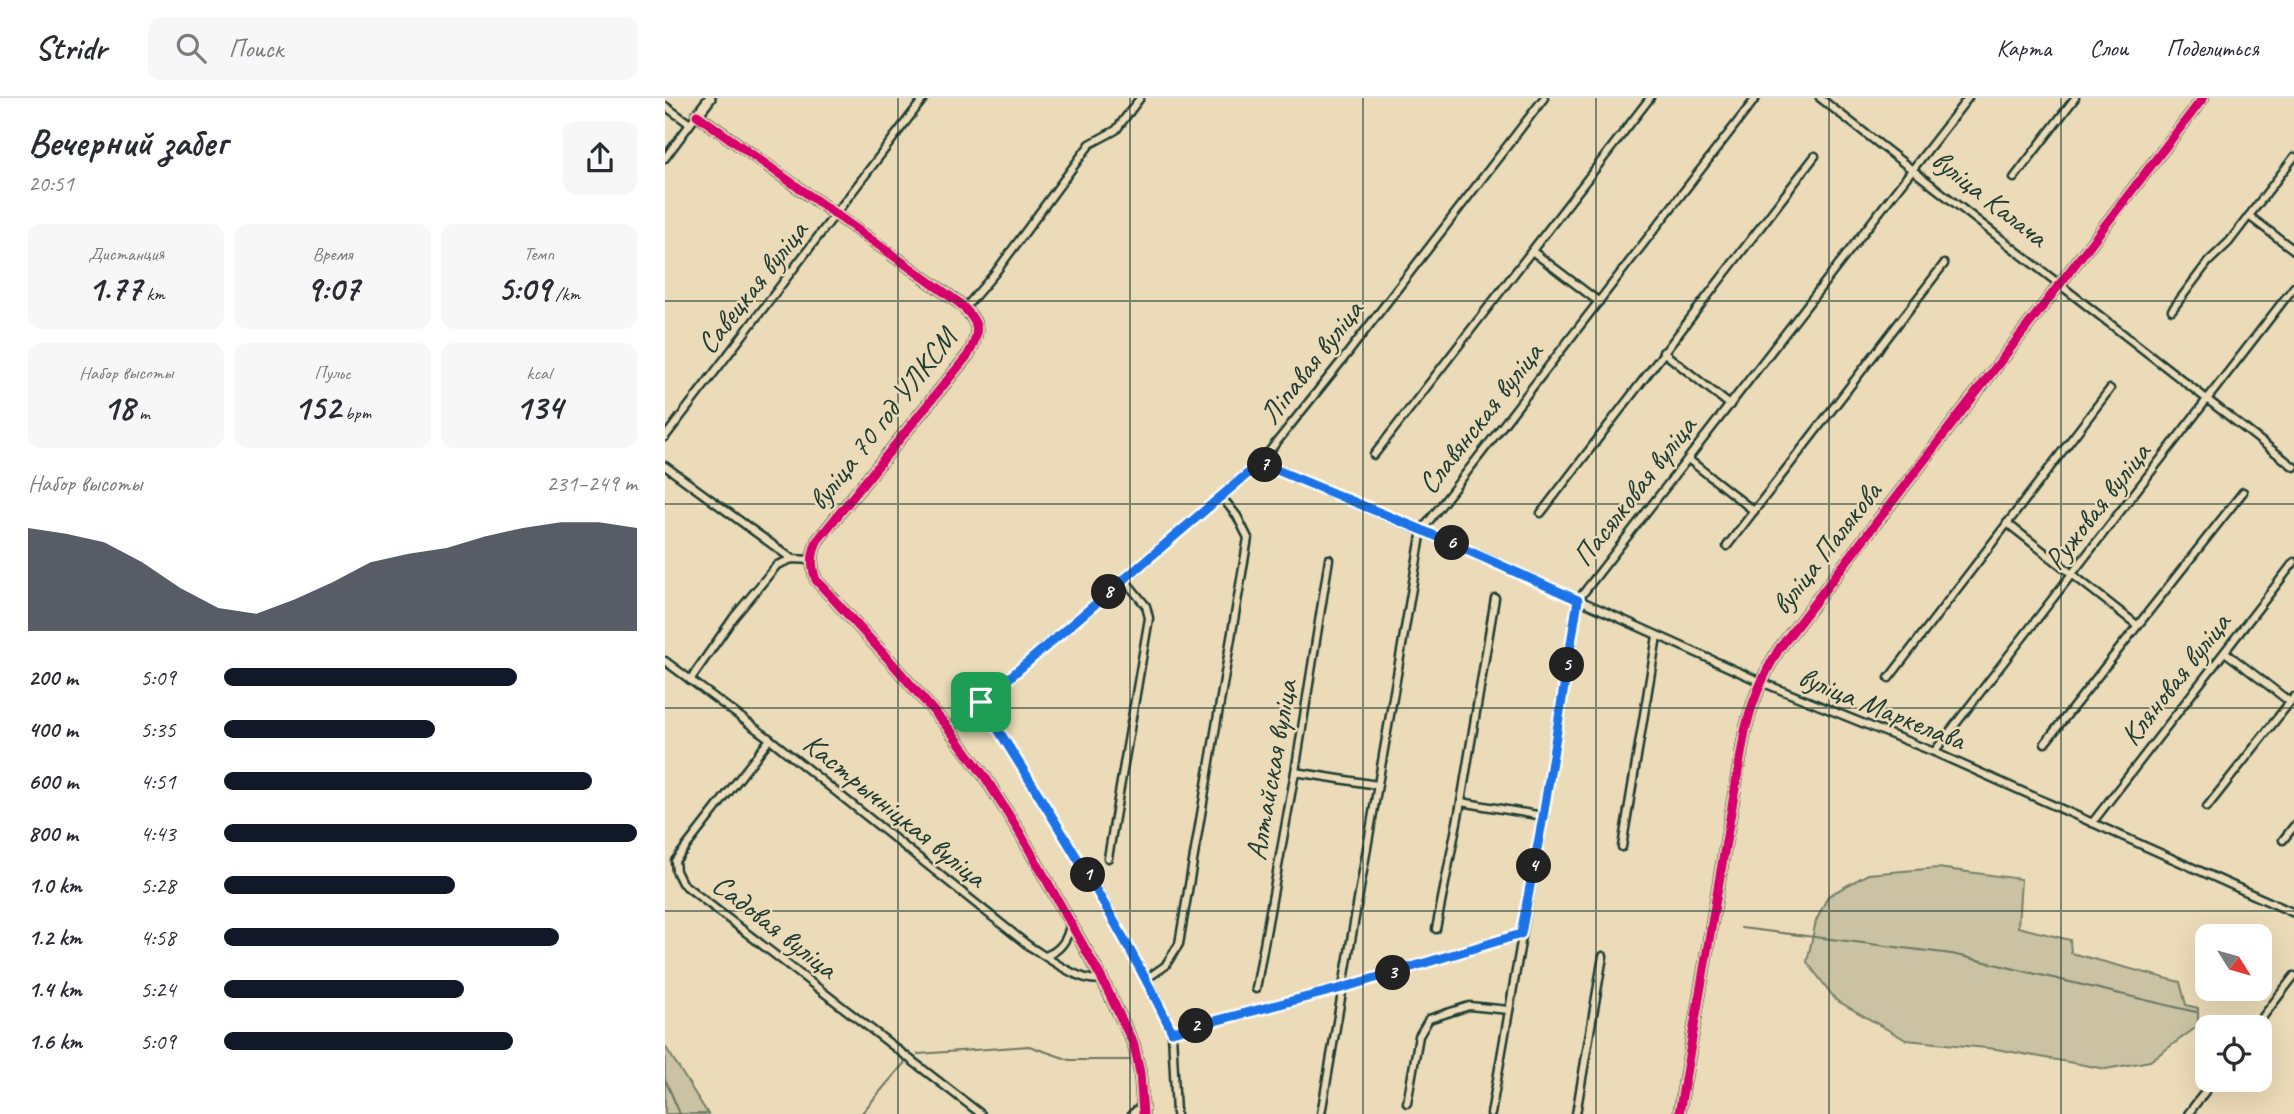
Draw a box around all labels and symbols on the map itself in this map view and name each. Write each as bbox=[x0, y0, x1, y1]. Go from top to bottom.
street label: вуліца Калача bbox=[1924, 141, 2057, 256]
street label: Савецкая вуліца bbox=[688, 211, 817, 361]
street label: Ліпавая вуліца bbox=[1251, 291, 1373, 432]
street label: вуліца 70 год УЛКСМ bbox=[799, 319, 966, 517]
street label: Славянская вуліца bbox=[1409, 333, 1552, 501]
street label: Пасялковая вуліца bbox=[1564, 407, 1706, 574]
street label: Ружовая вуліца bbox=[2035, 433, 2160, 577]
pin: 7 bbox=[1247, 448, 1283, 482]
street label: вуліца Палякова bbox=[1762, 472, 1891, 622]
pin: 6 bbox=[1435, 526, 1469, 560]
pin: 8 bbox=[1091, 574, 1127, 610]
street label: Кляновая вуліца bbox=[2111, 603, 2240, 753]
pin: 5 bbox=[1549, 648, 1585, 682]
street label: вуліца Маркелава bbox=[1793, 657, 1973, 759]
pin bbox=[951, 672, 1011, 732]
street label: Алтайская вуліца bbox=[1236, 675, 1306, 863]
street label: Кастрычніцкая вуліца bbox=[796, 724, 996, 897]
pin: 4 bbox=[1517, 848, 1551, 884]
pin: 1 bbox=[1071, 858, 1105, 892]
street label: Садовая вуліца bbox=[705, 865, 847, 988]
north arrow bbox=[2195, 924, 2271, 1001]
pin: 3 bbox=[1375, 956, 1411, 990]
pin: 2 bbox=[1179, 1009, 1213, 1044]

